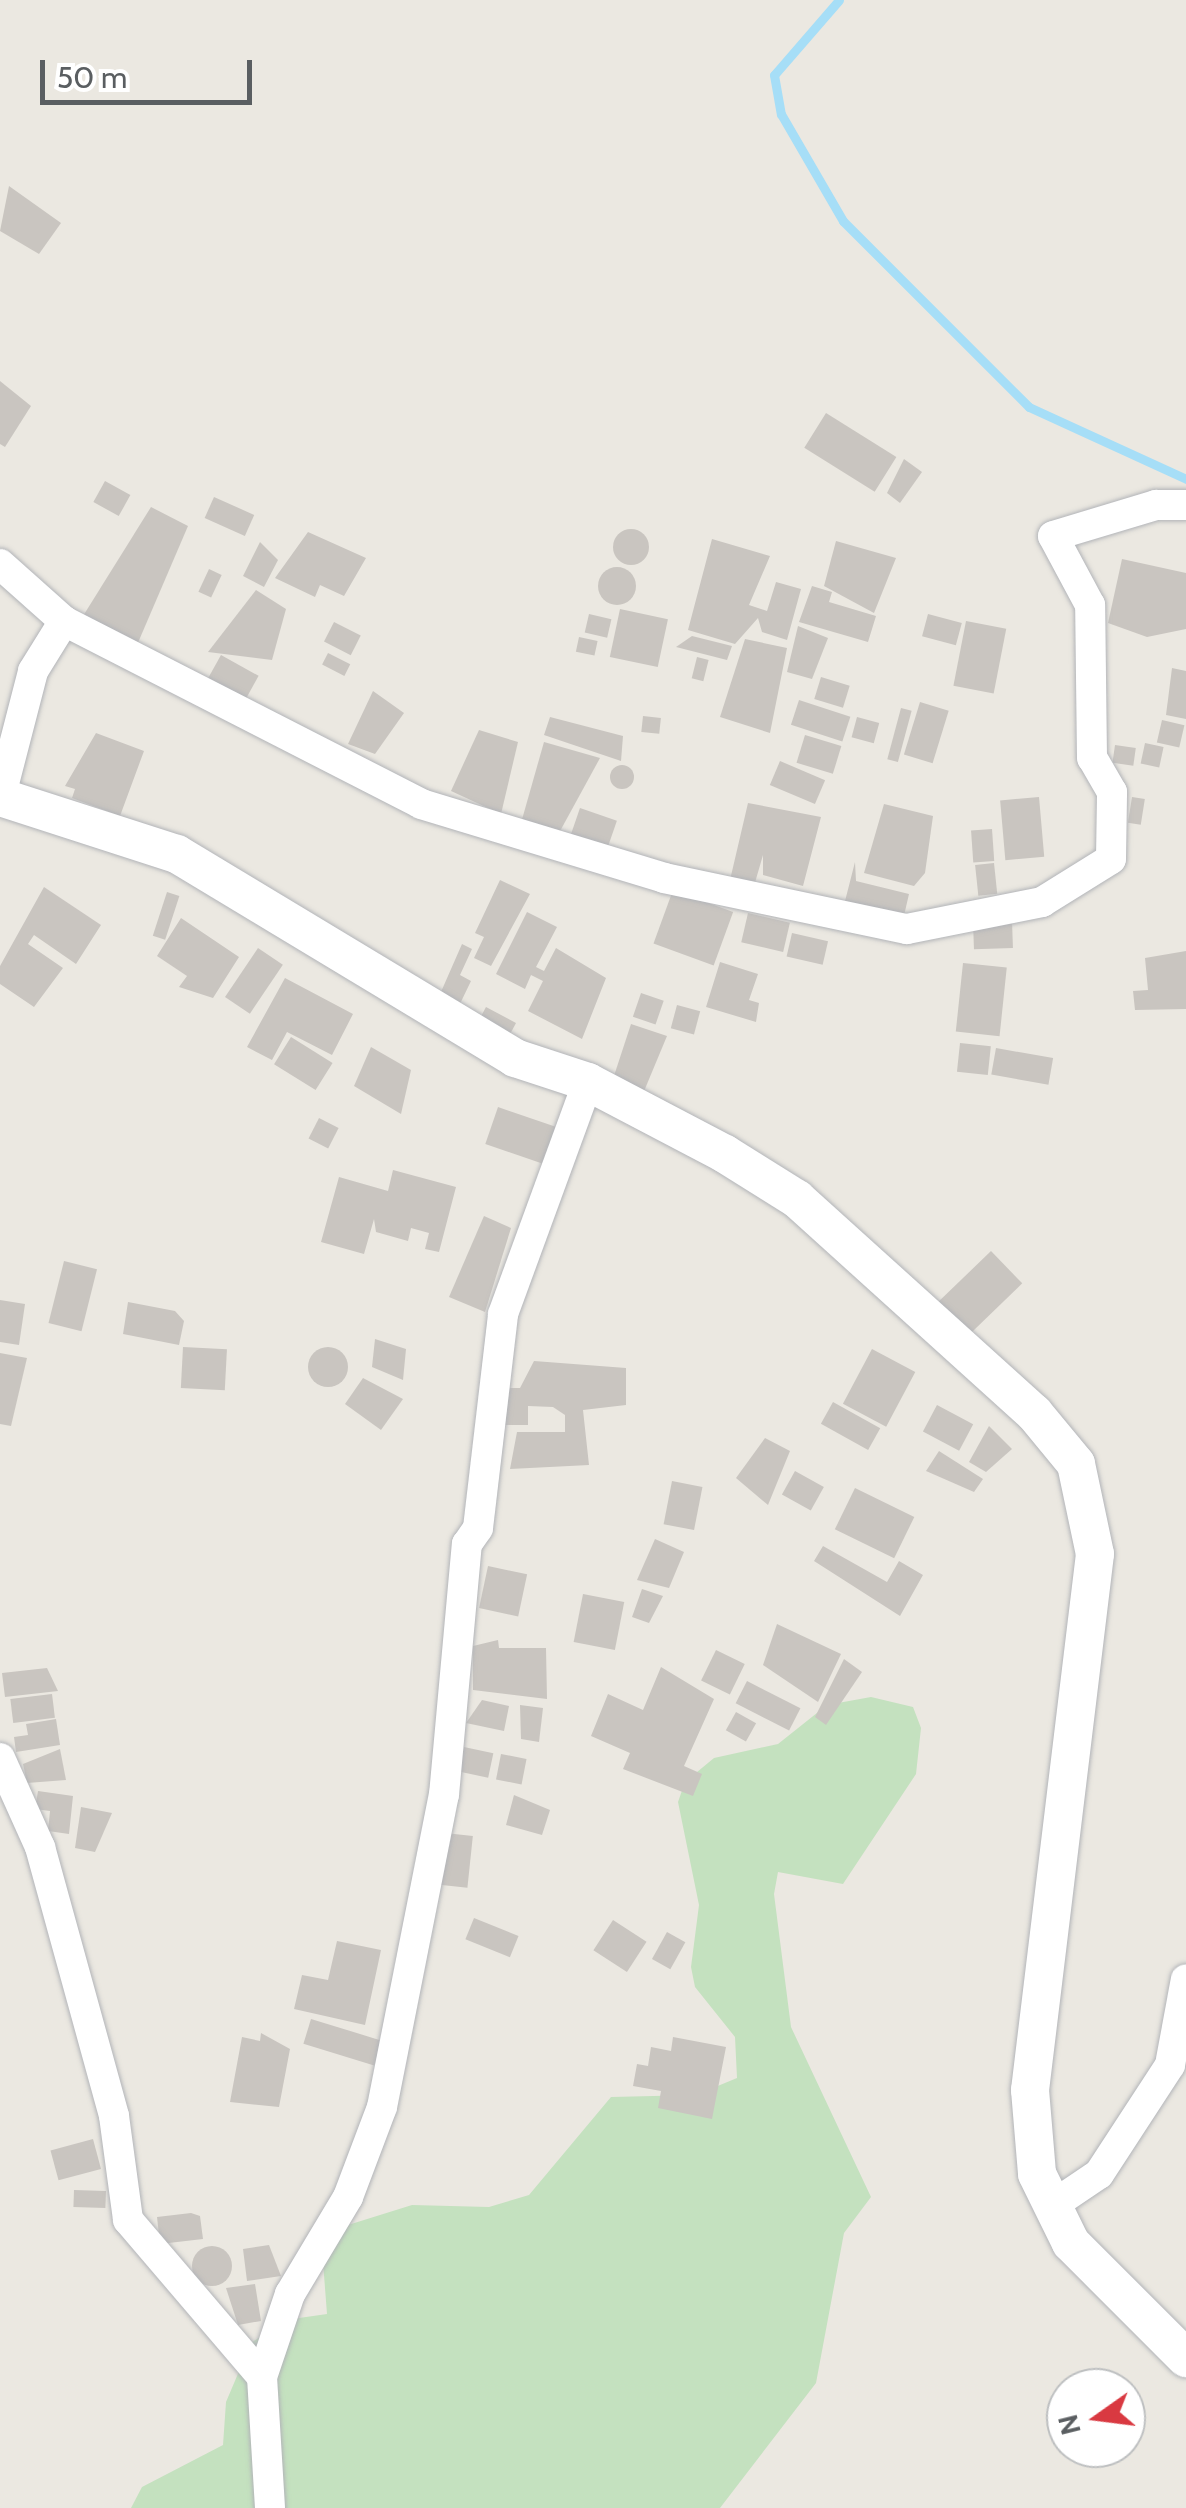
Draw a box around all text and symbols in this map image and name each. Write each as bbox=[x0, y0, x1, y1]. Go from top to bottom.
scale bar bbox=[45, 40, 258, 102]
text: 50 m bbox=[57, 59, 127, 96]
north arrow bbox=[1046, 2368, 1146, 2468]
text: N bbox=[1050, 2411, 1088, 2438]

